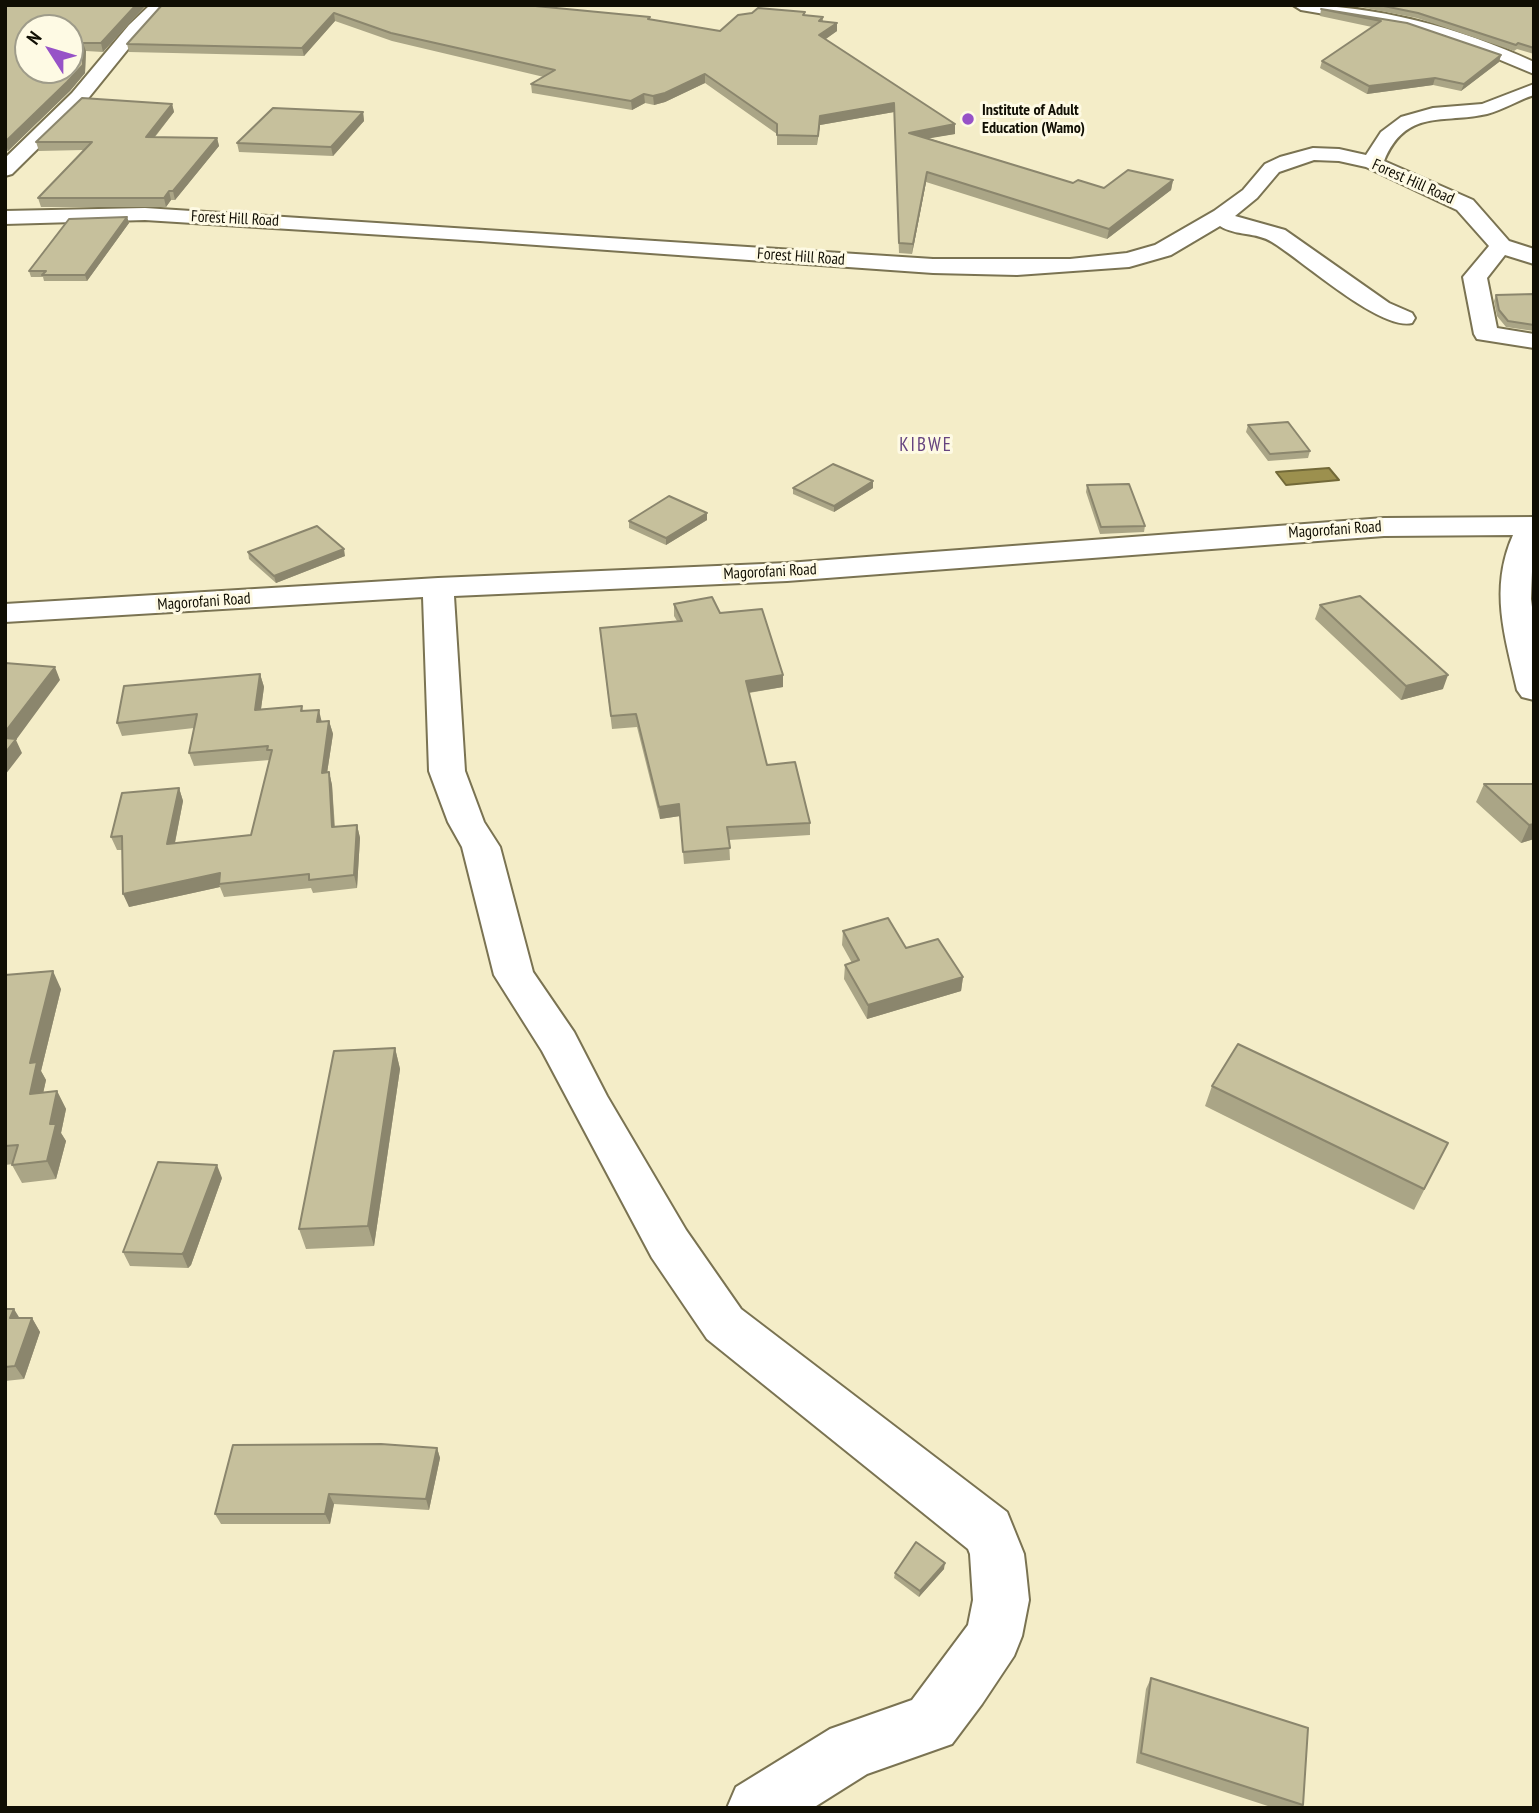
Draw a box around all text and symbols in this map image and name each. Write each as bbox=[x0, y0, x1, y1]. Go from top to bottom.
north arrow bbox=[14, 14, 84, 84]
text: N bbox=[21, 26, 46, 49]
place label: Institute of Adult Education (Wamo) bbox=[982, 100, 1085, 138]
marker: Institute of Adult Education (Wamo) bbox=[960, 111, 976, 127]
street label: Forest Hill Road bbox=[1369, 155, 1457, 209]
street label: Forest Hill Road bbox=[191, 207, 279, 231]
street label: Forest Hill Road bbox=[756, 244, 846, 270]
district label: KIBWE bbox=[900, 435, 952, 457]
street label: Magorofani Road bbox=[1288, 517, 1382, 543]
street label: Magorofani Road bbox=[723, 560, 817, 584]
street label: Magorofani Road bbox=[157, 589, 251, 615]

